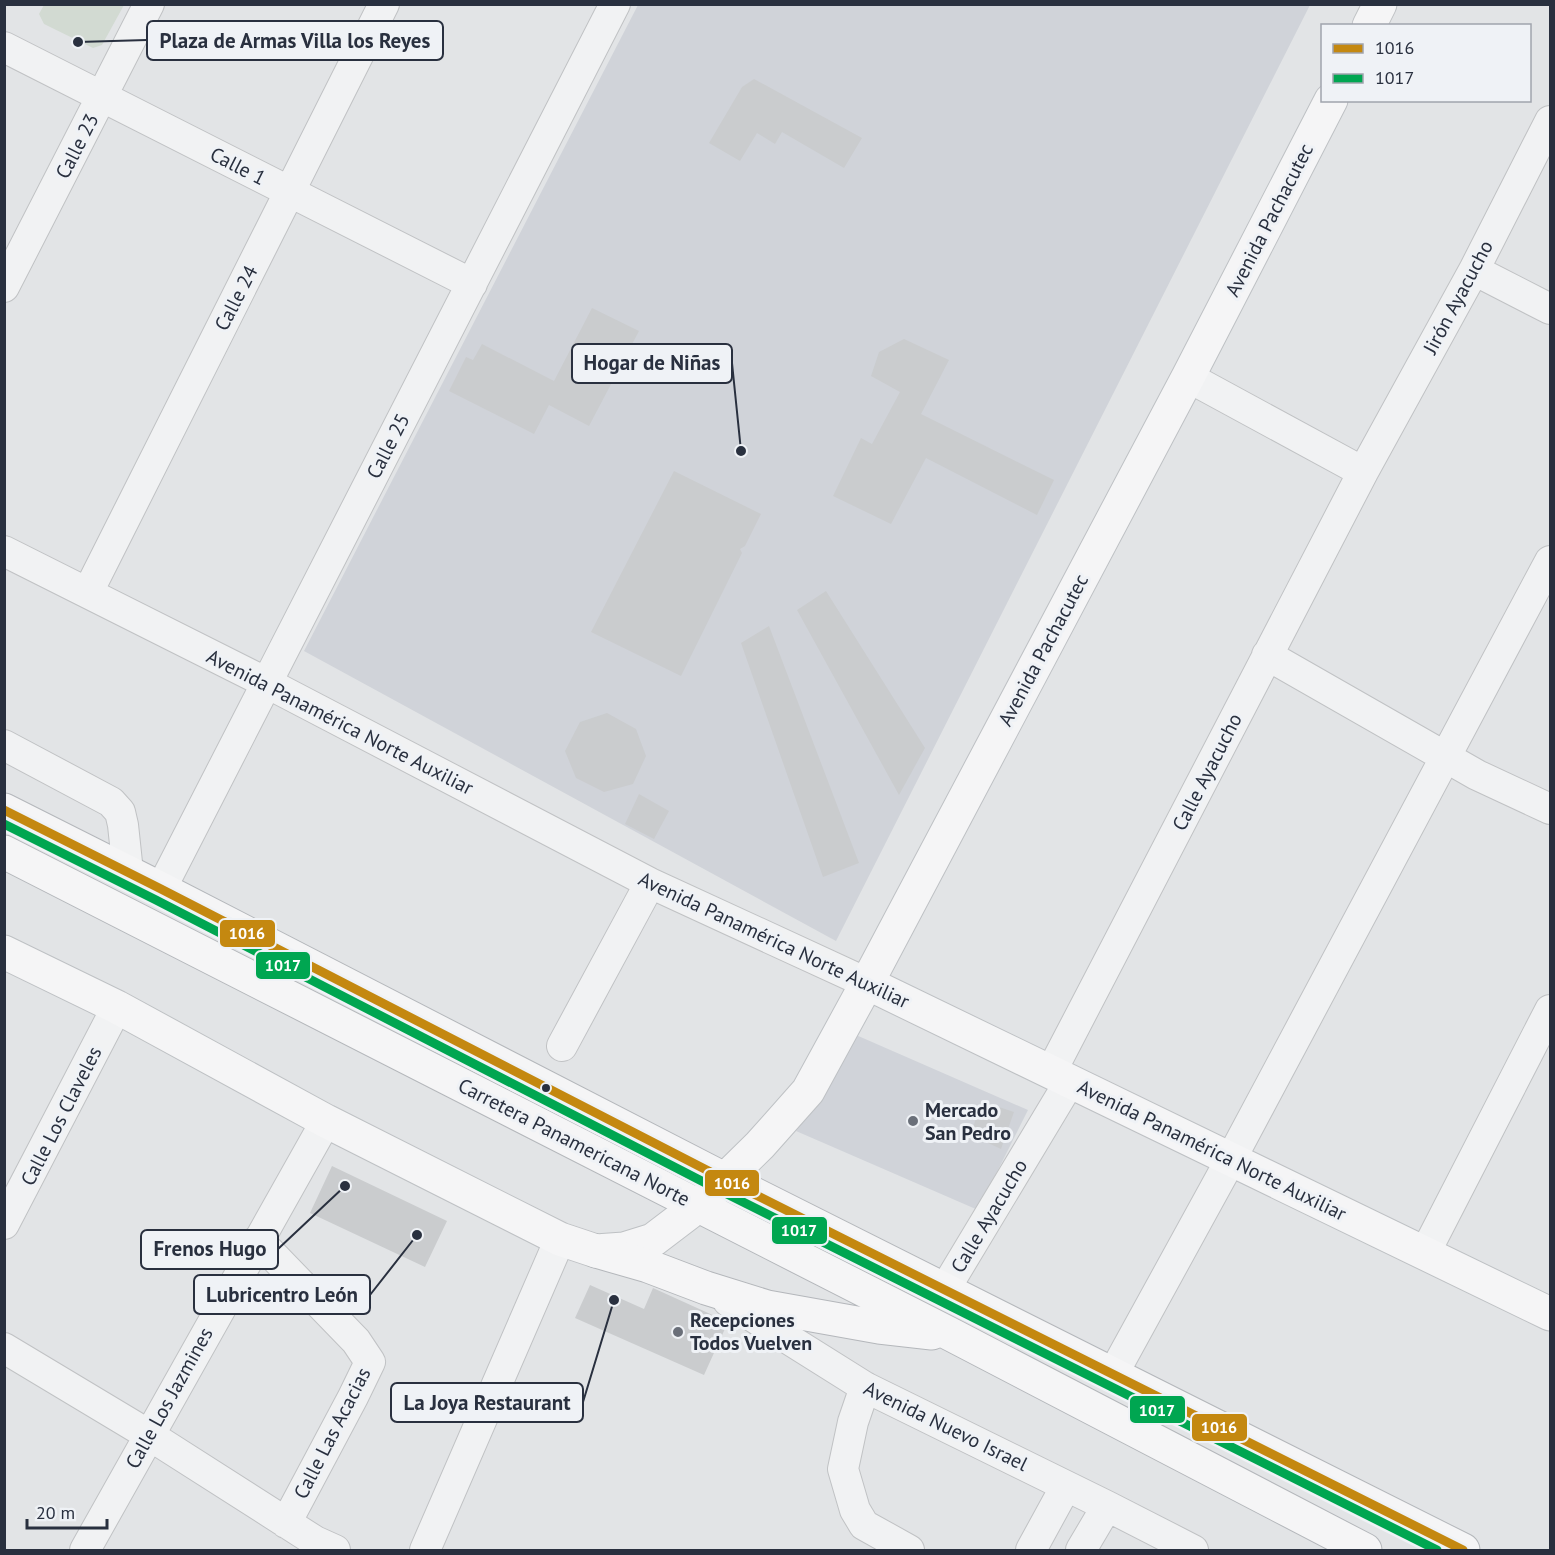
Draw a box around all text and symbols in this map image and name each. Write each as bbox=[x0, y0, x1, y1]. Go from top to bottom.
callout: Plaza de Armas Villa los Reyes bbox=[147, 21, 443, 60]
legend bbox=[1321, 24, 1531, 102]
text: Plaza de Armas Villa los Reyes bbox=[160, 27, 431, 54]
text: 1016 bbox=[1375, 36, 1414, 59]
text: 1017 bbox=[1375, 66, 1414, 89]
street label: Calle 23 bbox=[50, 109, 104, 183]
street label: Avenida Pachacutec bbox=[1219, 139, 1319, 301]
street label: Calle 1 bbox=[206, 141, 270, 191]
street label: Jirón Ayacucho bbox=[1417, 236, 1499, 359]
street label: Calle 24 bbox=[209, 261, 264, 335]
callout: Hogar de Niñas bbox=[572, 344, 732, 383]
text: Hogar de Niñas bbox=[584, 349, 721, 376]
street label: Calle 25 bbox=[361, 409, 415, 483]
street label: Avenida Pachacutec bbox=[992, 570, 1094, 730]
street label: Avenida Panamérica Norte Auxiliar bbox=[202, 643, 478, 801]
street label: Calle Ayacucho bbox=[1166, 709, 1248, 835]
street label: Avenida Panamérica Norte Auxiliar bbox=[634, 866, 914, 1014]
line badge: 1016 bbox=[219, 919, 276, 948]
text: 1016 bbox=[229, 923, 265, 943]
line badge: 1017 bbox=[255, 951, 311, 980]
text: 1017 bbox=[265, 955, 301, 975]
street label: Calle Los Claveles bbox=[15, 1042, 107, 1190]
street label: Carretera Panamericana Norte bbox=[454, 1072, 694, 1212]
street label: Avenida Panamérica Norte Auxiliar bbox=[1073, 1073, 1351, 1227]
unlabelled marker bbox=[540, 1082, 552, 1094]
place label: Mercado San Pedro bbox=[925, 1097, 1011, 1146]
marker: Mercado San Pedro bbox=[906, 1114, 920, 1128]
street label: Calle Ayacucho bbox=[945, 1154, 1033, 1278]
line badge: 1016 bbox=[704, 1169, 760, 1197]
text: 1016 bbox=[714, 1173, 750, 1193]
line badge: 1017 bbox=[771, 1216, 828, 1245]
text: 1017 bbox=[781, 1220, 817, 1240]
callout: Frenos Hugo bbox=[141, 1230, 278, 1269]
text: Frenos Hugo bbox=[153, 1235, 267, 1262]
callout: Lubricentro León bbox=[194, 1275, 370, 1314]
text: Lubricentro León bbox=[206, 1281, 358, 1308]
place label: Recepciones Todos Vuelven bbox=[690, 1307, 812, 1356]
street label: Calle Los Jazmines bbox=[119, 1323, 219, 1473]
marker: Recepciones Todos Vuelven bbox=[671, 1325, 685, 1339]
street label: Calle Las Acacias bbox=[288, 1363, 376, 1503]
street label: Avenida Nuevo Israel bbox=[860, 1375, 1032, 1477]
callout: La Joya Restaurant bbox=[391, 1383, 583, 1422]
text: La Joya Restaurant bbox=[403, 1389, 571, 1416]
line badge: 1017 bbox=[1129, 1395, 1186, 1424]
text: 1017 bbox=[1139, 1400, 1175, 1420]
line badge: 1016 bbox=[1191, 1413, 1248, 1442]
text: 1016 bbox=[1201, 1417, 1237, 1437]
scale bar bbox=[27, 1492, 106, 1530]
text: 20 m bbox=[36, 1501, 75, 1524]

